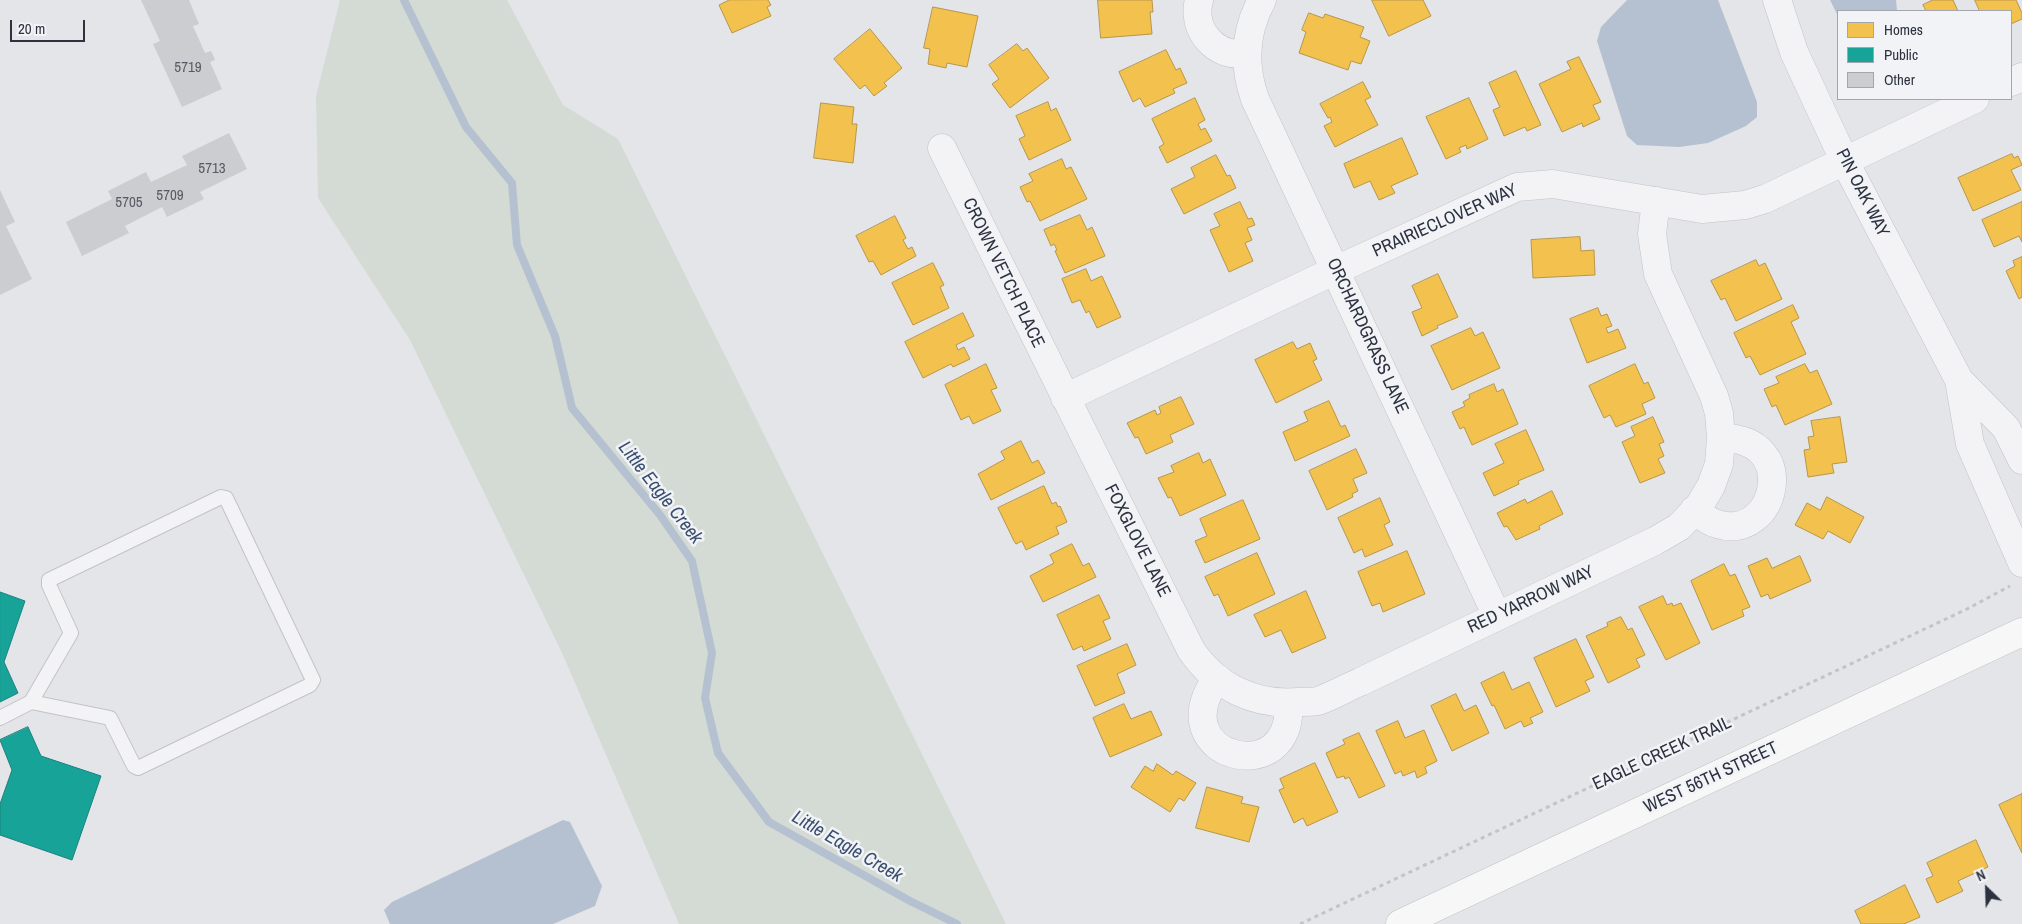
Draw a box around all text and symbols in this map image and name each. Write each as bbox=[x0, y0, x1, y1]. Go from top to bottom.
scale bar bbox=[12, 10, 88, 42]
legend bbox=[1837, 10, 2012, 100]
text: 20 m bbox=[18, 18, 45, 39]
text: Homes bbox=[1884, 19, 1923, 40]
text: Public bbox=[1884, 44, 1918, 65]
house number: 5719 bbox=[174, 59, 202, 77]
text: Other bbox=[1884, 69, 1915, 90]
street label: PIN OAK WAY bbox=[1831, 145, 1893, 241]
house number: 5713 bbox=[198, 160, 226, 178]
street label: PRAIRIECLOVER WAY bbox=[1369, 179, 1521, 263]
house number: 5709 bbox=[156, 187, 184, 205]
house number: 5705 bbox=[115, 194, 143, 212]
street label: CROWN VETCH PLACE bbox=[957, 195, 1049, 351]
street label: ORCHARDGRASS LANE bbox=[1322, 255, 1412, 417]
water label: Little Eagle Creek bbox=[613, 437, 707, 549]
street label: FOXGLOVE LANE bbox=[1099, 481, 1175, 601]
street label: RED YARROW WAY bbox=[1464, 561, 1598, 639]
street label: EAGLE CREEK TRAIL bbox=[1589, 712, 1735, 796]
street label: WEST 56TH STREET bbox=[1641, 738, 1781, 818]
water label: Little Eagle Creek bbox=[788, 806, 906, 888]
north arrow bbox=[1962, 864, 2012, 914]
text: N bbox=[1973, 865, 1988, 885]

